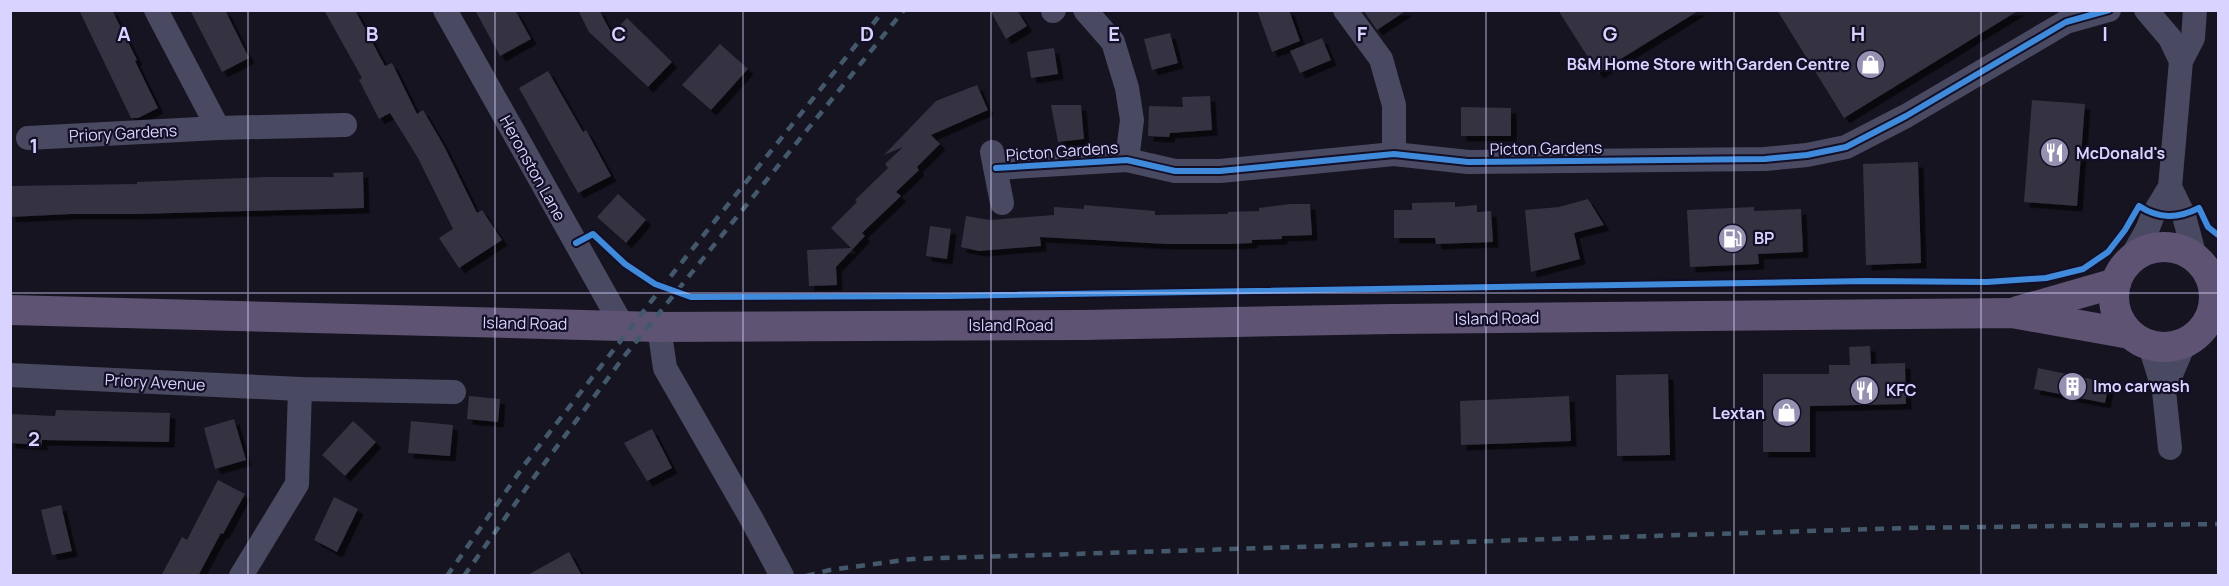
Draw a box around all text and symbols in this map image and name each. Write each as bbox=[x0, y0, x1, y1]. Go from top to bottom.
text: A bbox=[117, 20, 131, 47]
text: B bbox=[366, 20, 379, 47]
text: C bbox=[612, 20, 626, 47]
text: D bbox=[860, 20, 874, 47]
text: E bbox=[1108, 20, 1120, 47]
text: F bbox=[1357, 20, 1368, 47]
text: G bbox=[1603, 20, 1618, 47]
text: H bbox=[1851, 20, 1865, 47]
text: I bbox=[2102, 20, 2108, 47]
shop icon: B&M Home Store with Garden Centre bbox=[1855, 48, 1887, 80]
place label: B&M Home Store with Garden Centre bbox=[1567, 53, 1850, 75]
street label: Heronston Lane bbox=[495, 111, 571, 225]
street label: Priory Gardens bbox=[68, 119, 178, 147]
text: 1 bbox=[30, 132, 38, 159]
street label: Picton Gardens bbox=[1005, 136, 1119, 166]
street label: Picton Gardens bbox=[1489, 136, 1603, 160]
restaurant icon: McDonald's bbox=[2039, 137, 2071, 169]
place label: McDonald's bbox=[2076, 142, 2165, 164]
fuel station icon: BP bbox=[1717, 222, 1749, 254]
place label: BP bbox=[1754, 227, 1774, 249]
street label: Island Road bbox=[1454, 306, 1540, 330]
street label: Island Road bbox=[482, 311, 568, 335]
street label: Island Road bbox=[969, 314, 1053, 336]
street label: Priory Avenue bbox=[104, 368, 206, 396]
building icon: Imo carwash bbox=[2056, 370, 2088, 402]
restaurant icon: KFC bbox=[1849, 374, 1881, 406]
place label: Imo carwash bbox=[2093, 375, 2190, 397]
place label: KFC bbox=[1886, 379, 1917, 401]
shop icon: Lextan bbox=[1770, 397, 1802, 429]
place label: Lextan bbox=[1712, 402, 1765, 424]
text: 2 bbox=[28, 425, 40, 452]

